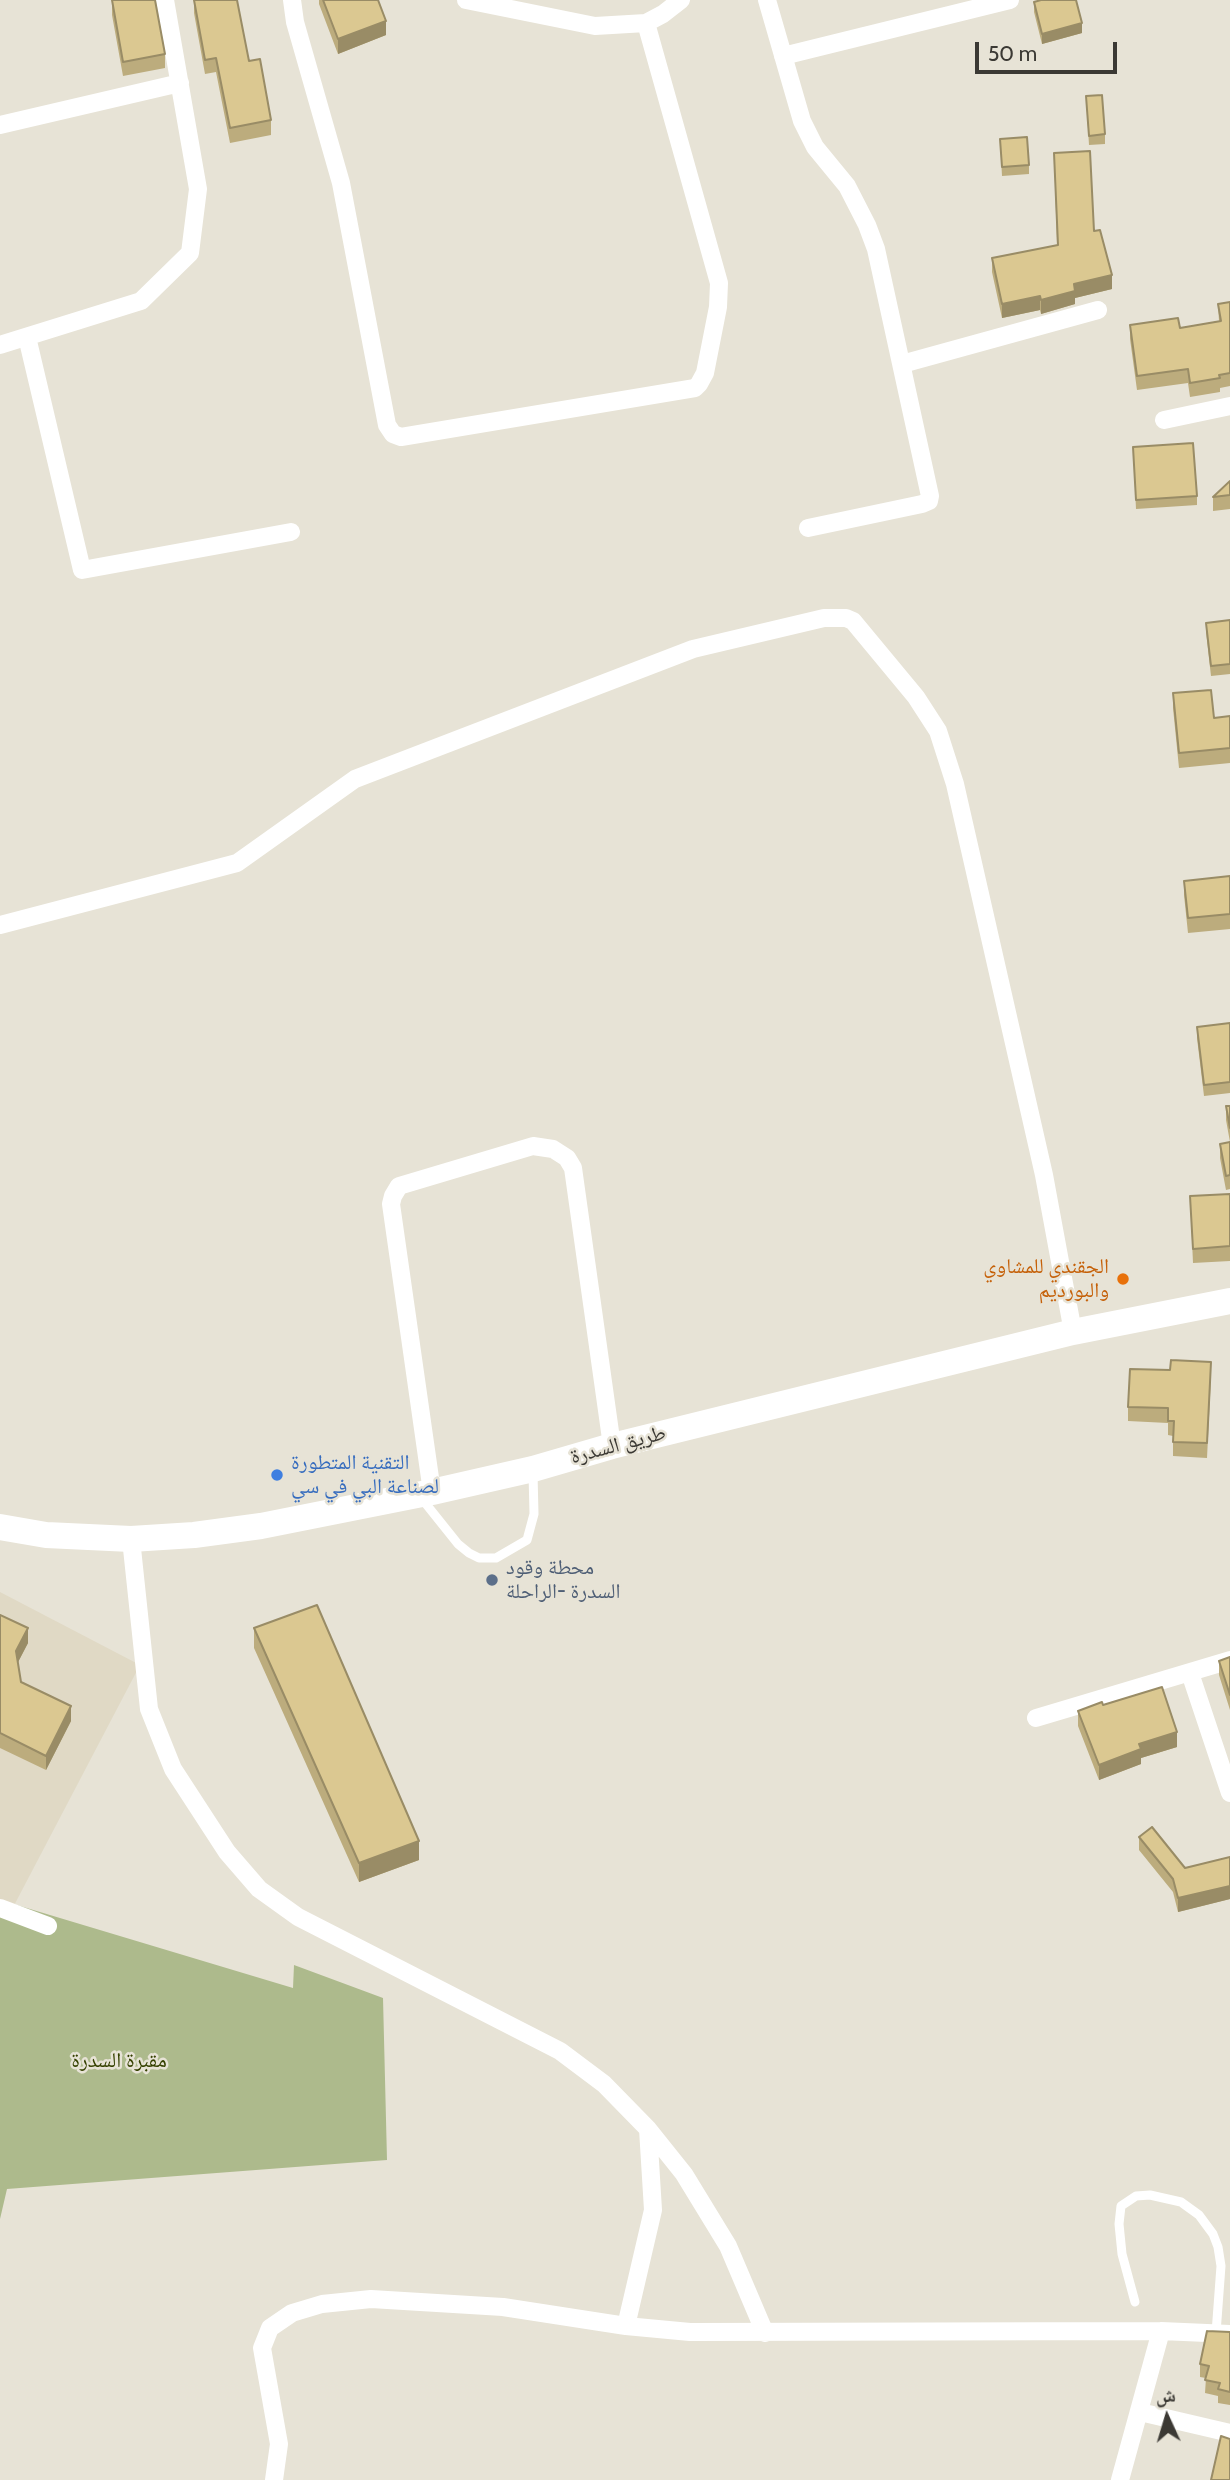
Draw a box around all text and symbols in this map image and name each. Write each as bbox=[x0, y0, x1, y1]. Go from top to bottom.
scale bar bbox=[978, 28, 1120, 72]
text: 50 m bbox=[988, 41, 1037, 66]
place label: الجقندي للمشاوي والبورديم bbox=[983, 1254, 1109, 1304]
marker: الجقندي للمشاوي والبورديم bbox=[1115, 1271, 1131, 1287]
street label: طريق السدرة bbox=[568, 1420, 668, 1470]
place label: التقنية المتطورة لصناعة البي في سي bbox=[291, 1450, 439, 1500]
marker: التقنية المتطورة لصناعة البي في سي bbox=[269, 1467, 285, 1483]
place label: محطة وقود السدرة -الراحلة bbox=[506, 1555, 621, 1605]
marker: محطة وقود السدرة -الراحلة bbox=[484, 1572, 500, 1588]
park label: مقبرة السدرة bbox=[71, 2048, 167, 2074]
north arrow bbox=[1132, 2382, 1202, 2452]
text: ش bbox=[1155, 2383, 1176, 2408]

